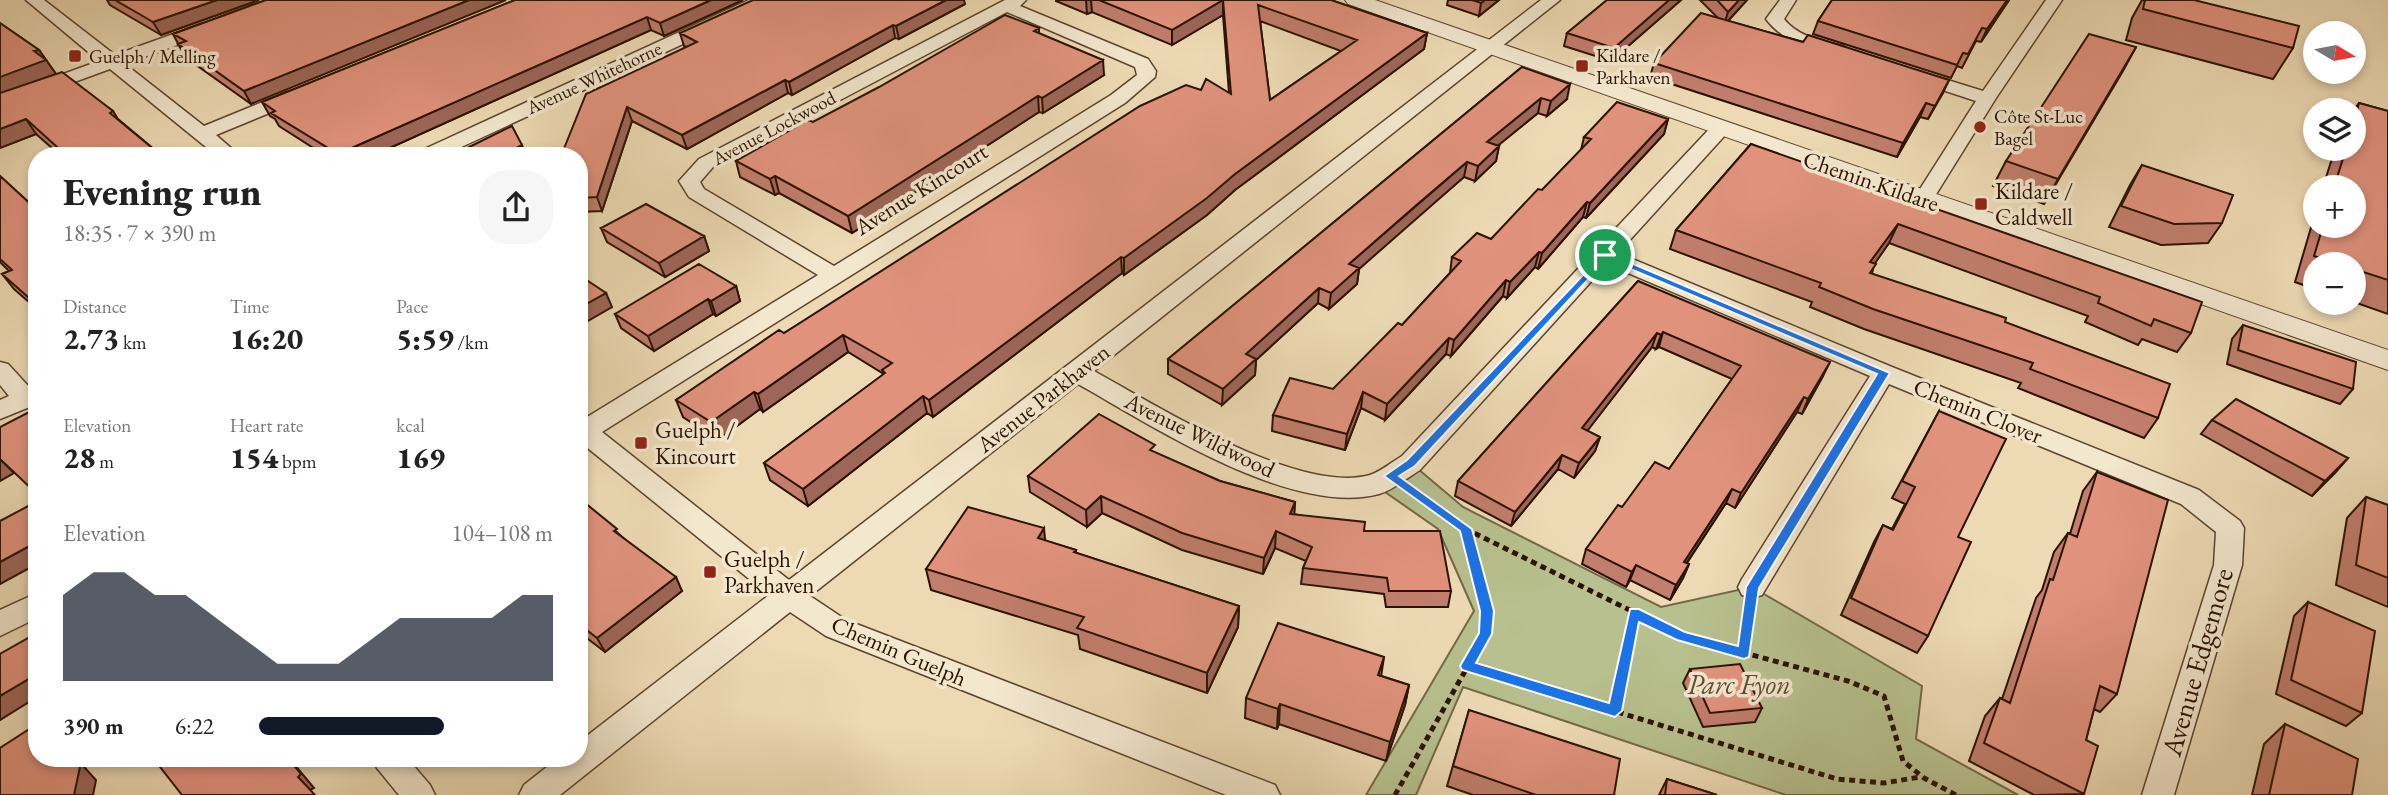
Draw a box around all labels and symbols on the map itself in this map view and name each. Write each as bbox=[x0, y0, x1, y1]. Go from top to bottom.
north arrow bbox=[2303, 21, 2366, 84]
street label: Avenue Whitehorne bbox=[521, 36, 666, 121]
place label: Kildare / Parkhaven bbox=[1596, 43, 1671, 90]
place label: Guelph / Melling bbox=[89, 44, 216, 69]
marker: Guelph / Melling bbox=[67, 48, 83, 64]
marker: Kildare / Parkhaven bbox=[1574, 58, 1590, 74]
street label: Avenue Lockwood bbox=[707, 85, 840, 172]
place label: Côte St-Luc Bagel bbox=[1994, 104, 2083, 151]
marker: Côte St-Luc Bagel bbox=[1972, 119, 1988, 135]
street label: Avenue Kincourt bbox=[848, 136, 994, 242]
street label: Chemin Kildare bbox=[1799, 144, 1943, 218]
place label: Kildare / Caldwell bbox=[1995, 176, 2073, 232]
marker: Kildare / Caldwell bbox=[1973, 196, 1989, 212]
pin bbox=[1575, 225, 1635, 285]
street label: Avenue Parkhaven bbox=[970, 337, 1116, 460]
street label: Chemin Clover bbox=[1909, 372, 2047, 451]
street label: Avenue Wildwood bbox=[1119, 385, 1280, 484]
place label: Guelph / Kincourt bbox=[655, 415, 737, 471]
marker: Guelph / Kincourt bbox=[633, 435, 649, 451]
place label: Guelph / Parkhaven bbox=[724, 544, 814, 600]
marker: Guelph / Parkhaven bbox=[702, 564, 718, 580]
street label: Avenue Edgemore bbox=[2153, 564, 2241, 761]
street label: Chemin Guelph bbox=[827, 609, 971, 693]
park label: Parc Fyon bbox=[1687, 666, 1791, 702]

